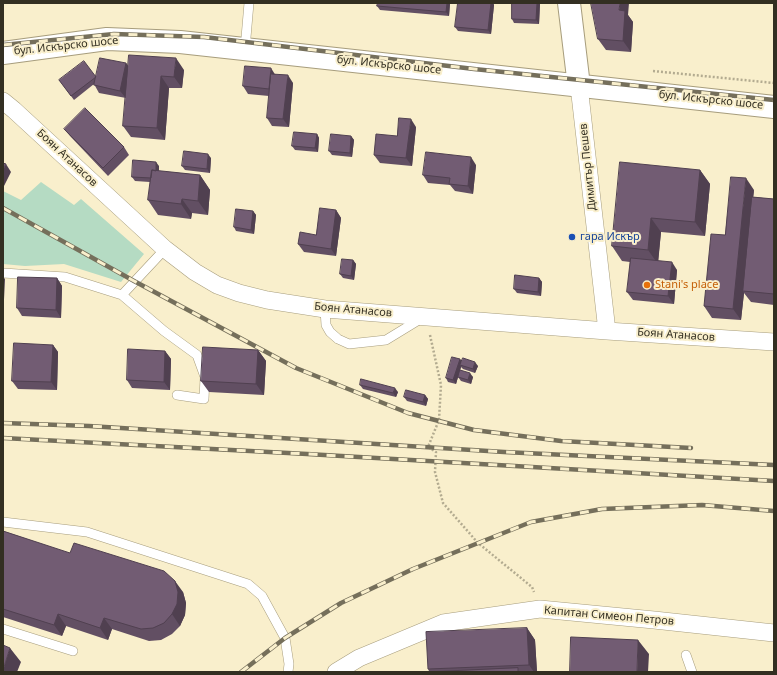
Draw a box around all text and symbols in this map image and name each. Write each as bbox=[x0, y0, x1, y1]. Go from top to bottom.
street label: бул. Искърско шосе bbox=[13, 34, 119, 58]
street label: бул. Искърско шосе bbox=[336, 53, 442, 77]
street label: бул. Искърско шосе bbox=[658, 88, 764, 112]
street label: Димитър Пешев bbox=[577, 123, 599, 211]
street label: Боян Атанасов bbox=[34, 127, 100, 189]
place label: гара Искър bbox=[580, 230, 640, 244]
marker: гара Искър bbox=[567, 232, 577, 242]
place label: Stani's place bbox=[655, 278, 718, 292]
marker: Stani's place bbox=[642, 280, 652, 290]
street label: Боян Атанасов bbox=[314, 300, 392, 320]
street label: Боян Атанасов bbox=[637, 326, 715, 344]
street label: Капитан Симеон Петров bbox=[544, 604, 674, 628]

